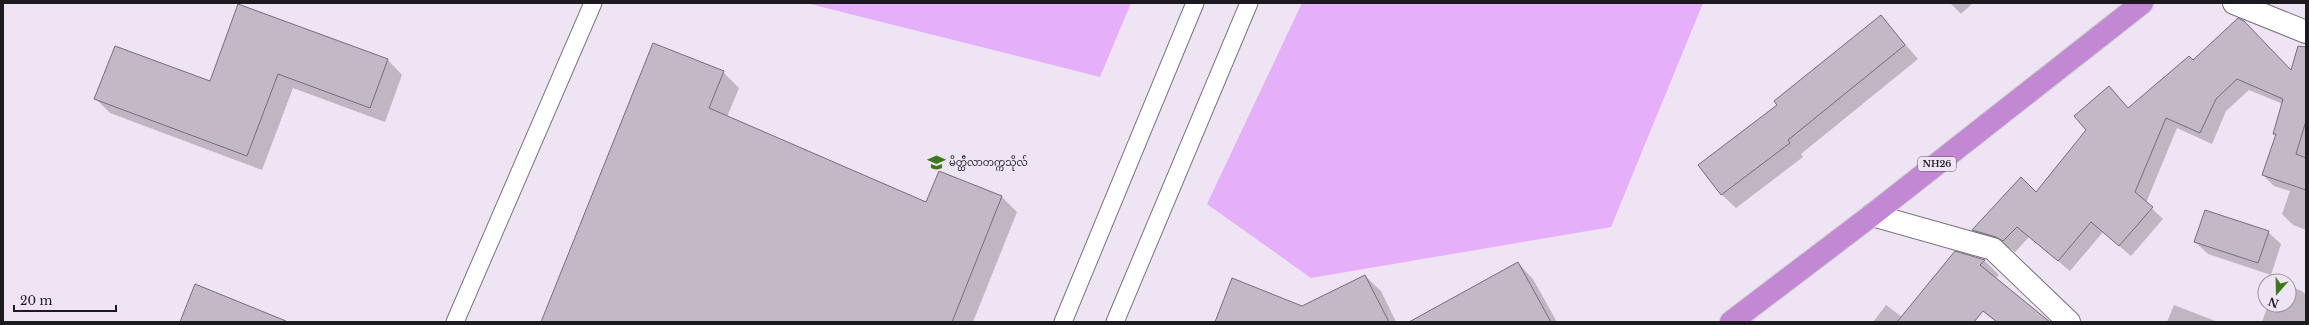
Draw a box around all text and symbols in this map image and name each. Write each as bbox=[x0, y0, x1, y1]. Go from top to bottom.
school or university icon: မိတ္ထီလာတက္ကသိုလ် bbox=[926, 152, 946, 172]
place label: မိတ္ထီလာတက္ကသိုလ် bbox=[949, 155, 1028, 171]
road number: NH26 bbox=[1918, 157, 1956, 171]
north arrow bbox=[2257, 273, 2297, 313]
scale bar bbox=[14, 287, 116, 313]
text: 20 m bbox=[20, 293, 52, 308]
text: N bbox=[2266, 294, 2281, 311]

